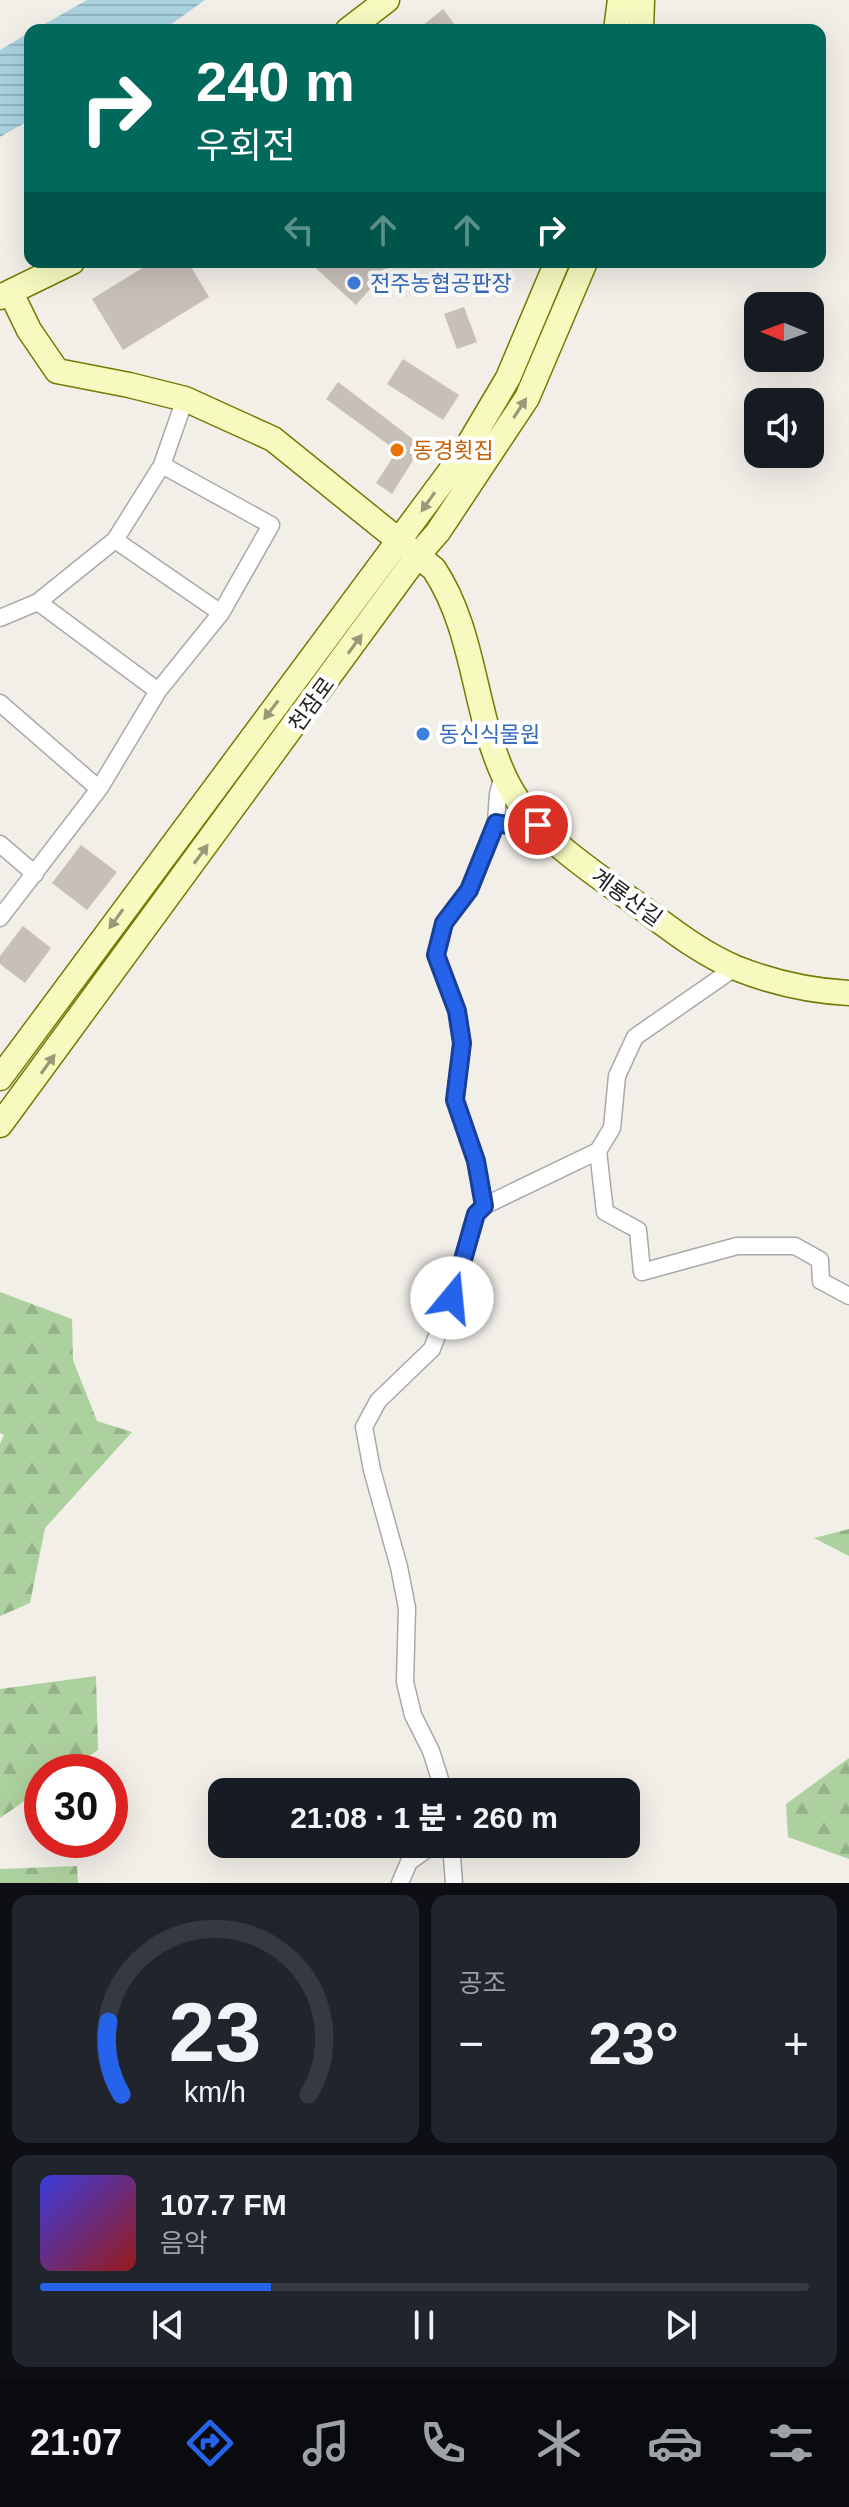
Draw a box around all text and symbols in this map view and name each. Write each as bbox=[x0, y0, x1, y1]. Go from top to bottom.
text: 240 m bbox=[196, 50, 355, 113]
icon: right bbox=[64, 56, 168, 160]
text: 우회전 bbox=[196, 125, 295, 166]
icon: left bbox=[277, 208, 321, 252]
icon: ahead bbox=[361, 208, 405, 252]
icon: ahead bbox=[445, 208, 489, 252]
icon: right bbox=[529, 208, 573, 252]
place label: 전주농협공판장 bbox=[370, 271, 512, 296]
marker: 전주농협공판장 bbox=[345, 274, 363, 292]
north arrow bbox=[744, 292, 824, 372]
map controls bbox=[744, 292, 824, 468]
button: sound bbox=[744, 388, 824, 468]
one-way arrow bbox=[512, 398, 527, 419]
place label: 동경횟집 bbox=[413, 438, 494, 463]
marker: 동경횟집 bbox=[388, 441, 406, 459]
one-way arrow bbox=[421, 492, 436, 513]
one-way arrow bbox=[347, 633, 363, 655]
street label: 천잠로 bbox=[283, 672, 339, 736]
one-way arrow bbox=[264, 699, 279, 720]
place label: 동신식물원 bbox=[439, 722, 540, 747]
marker: 동신식물원 bbox=[414, 725, 432, 743]
pin bbox=[504, 791, 572, 859]
icon: arrive bbox=[516, 803, 560, 847]
one-way arrow bbox=[193, 844, 209, 864]
street label: 계룡산길 bbox=[587, 863, 667, 931]
one-way arrow bbox=[109, 908, 125, 929]
one-way arrow bbox=[39, 1053, 55, 1074]
position arrow bbox=[410, 1256, 494, 1340]
speed limit sign: 30 bbox=[24, 1754, 128, 1858]
text: 21:08 · 1 분 · 260 m bbox=[290, 1801, 558, 1834]
text: 공조 bbox=[459, 1968, 506, 1998]
text: 23 bbox=[169, 1986, 262, 2079]
text: 23° bbox=[588, 2010, 679, 2077]
text: − bbox=[459, 2019, 484, 2068]
text: + bbox=[783, 2019, 809, 2068]
text: km/h bbox=[184, 2076, 246, 2108]
text: 107.7 FM bbox=[160, 2188, 287, 2221]
text: 음악 bbox=[160, 2228, 208, 2258]
icon: previous bbox=[146, 2303, 190, 2347]
icon: pause bbox=[402, 2303, 446, 2347]
icon: next bbox=[659, 2303, 703, 2347]
icon: directions bbox=[182, 2415, 238, 2471]
icon: music bbox=[298, 2415, 354, 2471]
icon: phone bbox=[415, 2415, 471, 2471]
icon: climate bbox=[531, 2415, 587, 2471]
icon: car bbox=[647, 2415, 703, 2471]
icon: filters bbox=[763, 2415, 819, 2471]
text: 21:07 bbox=[30, 2422, 122, 2463]

